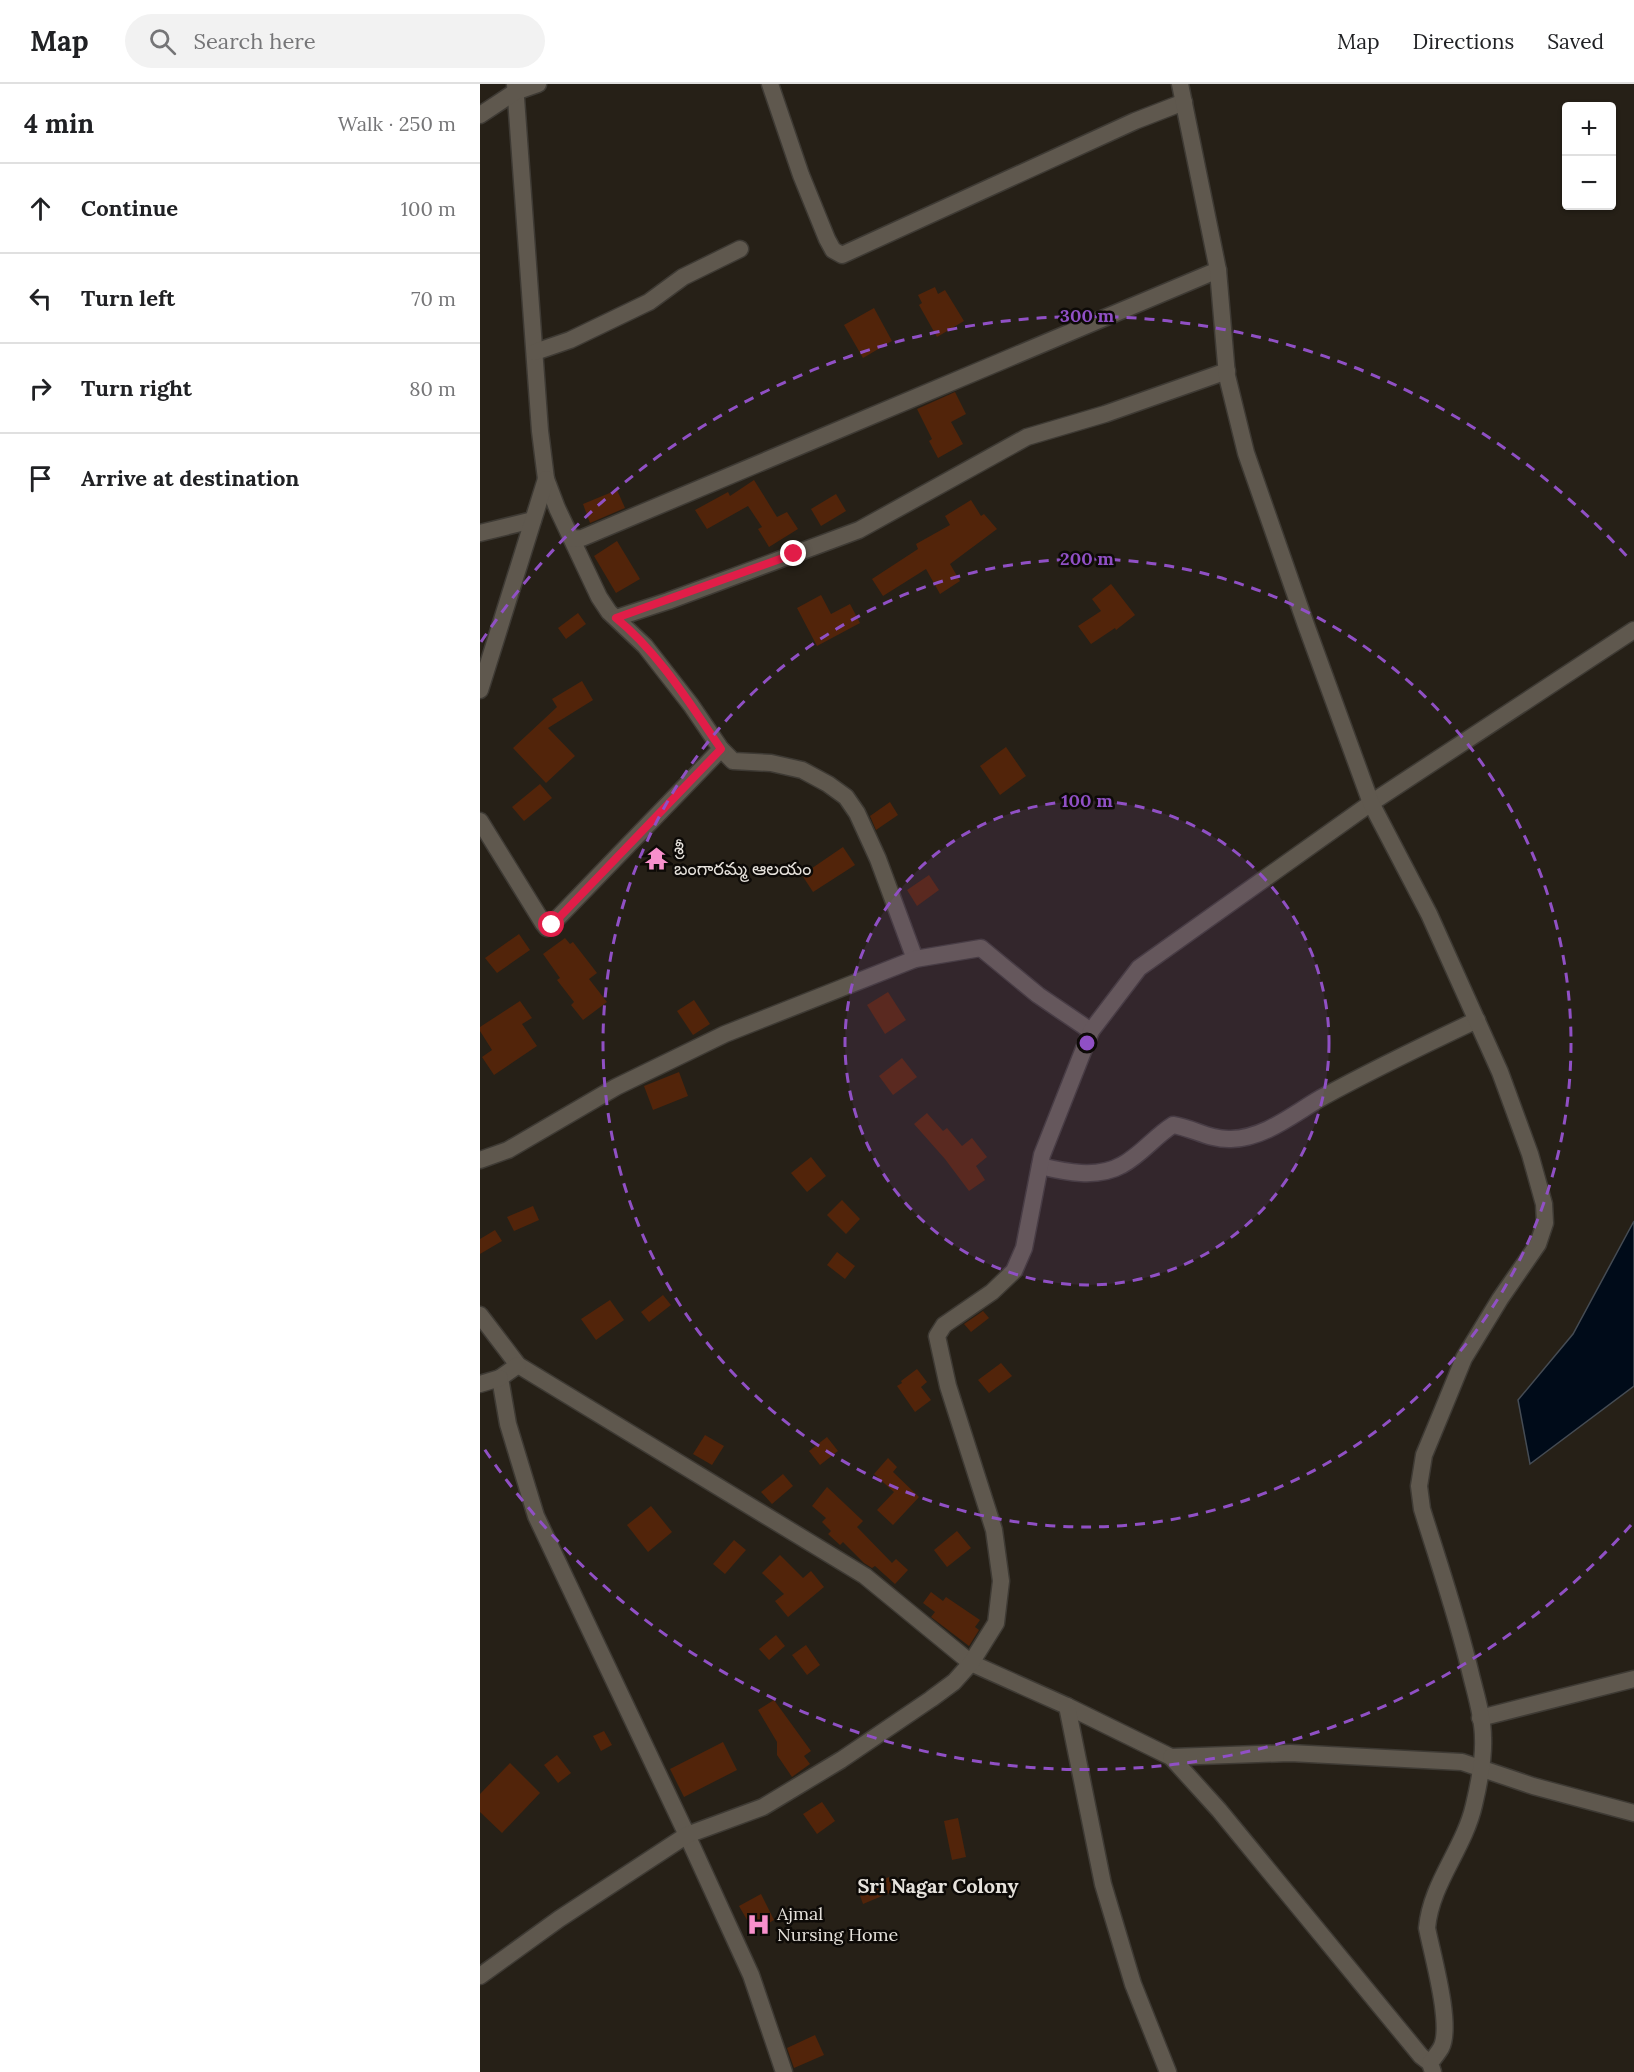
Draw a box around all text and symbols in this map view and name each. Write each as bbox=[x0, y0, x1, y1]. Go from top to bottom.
search box bbox=[125, 14, 545, 68]
text: Map bbox=[30, 23, 89, 59]
icon: search bbox=[146, 25, 179, 58]
text: Search here bbox=[194, 27, 316, 55]
text: Map bbox=[1337, 28, 1380, 55]
text: Directions bbox=[1413, 28, 1514, 55]
text: Saved bbox=[1547, 28, 1604, 55]
map controls bbox=[1562, 102, 1616, 210]
button: + bbox=[1562, 102, 1616, 156]
text: 4 min bbox=[24, 107, 94, 140]
text: Walk · 250 m bbox=[338, 111, 456, 136]
button: − bbox=[1562, 156, 1616, 210]
icon: ahead bbox=[24, 192, 57, 225]
text: Continue bbox=[81, 194, 178, 222]
text: 100 m bbox=[401, 196, 456, 221]
icon: left bbox=[24, 282, 57, 315]
text: Turn left bbox=[81, 284, 175, 312]
text: 70 m bbox=[411, 286, 456, 311]
text: 300 m bbox=[1060, 304, 1115, 327]
icon: right bbox=[24, 372, 57, 405]
text: Turn right bbox=[81, 374, 192, 402]
text: 80 m bbox=[409, 376, 456, 401]
icon: arrive bbox=[24, 462, 57, 495]
text: Arrive at destination bbox=[81, 464, 299, 492]
route end bbox=[780, 540, 806, 566]
text: 200 m bbox=[1060, 547, 1114, 570]
text: 100 m bbox=[1061, 789, 1113, 812]
place label: శ్రీ బంగారమ్మ ఆలయం bbox=[674, 836, 811, 882]
temple icon: శ్రీ బంగారమ్మ ఆలయం bbox=[643, 845, 669, 871]
route start bbox=[538, 911, 564, 937]
centre of rings bbox=[1077, 1033, 1097, 1053]
district label: Sri Nagar Colony bbox=[858, 1873, 1018, 1898]
place label: Ajmal Nursing Home bbox=[776, 1902, 899, 1946]
hospital icon: Ajmal Nursing Home bbox=[746, 1911, 772, 1937]

